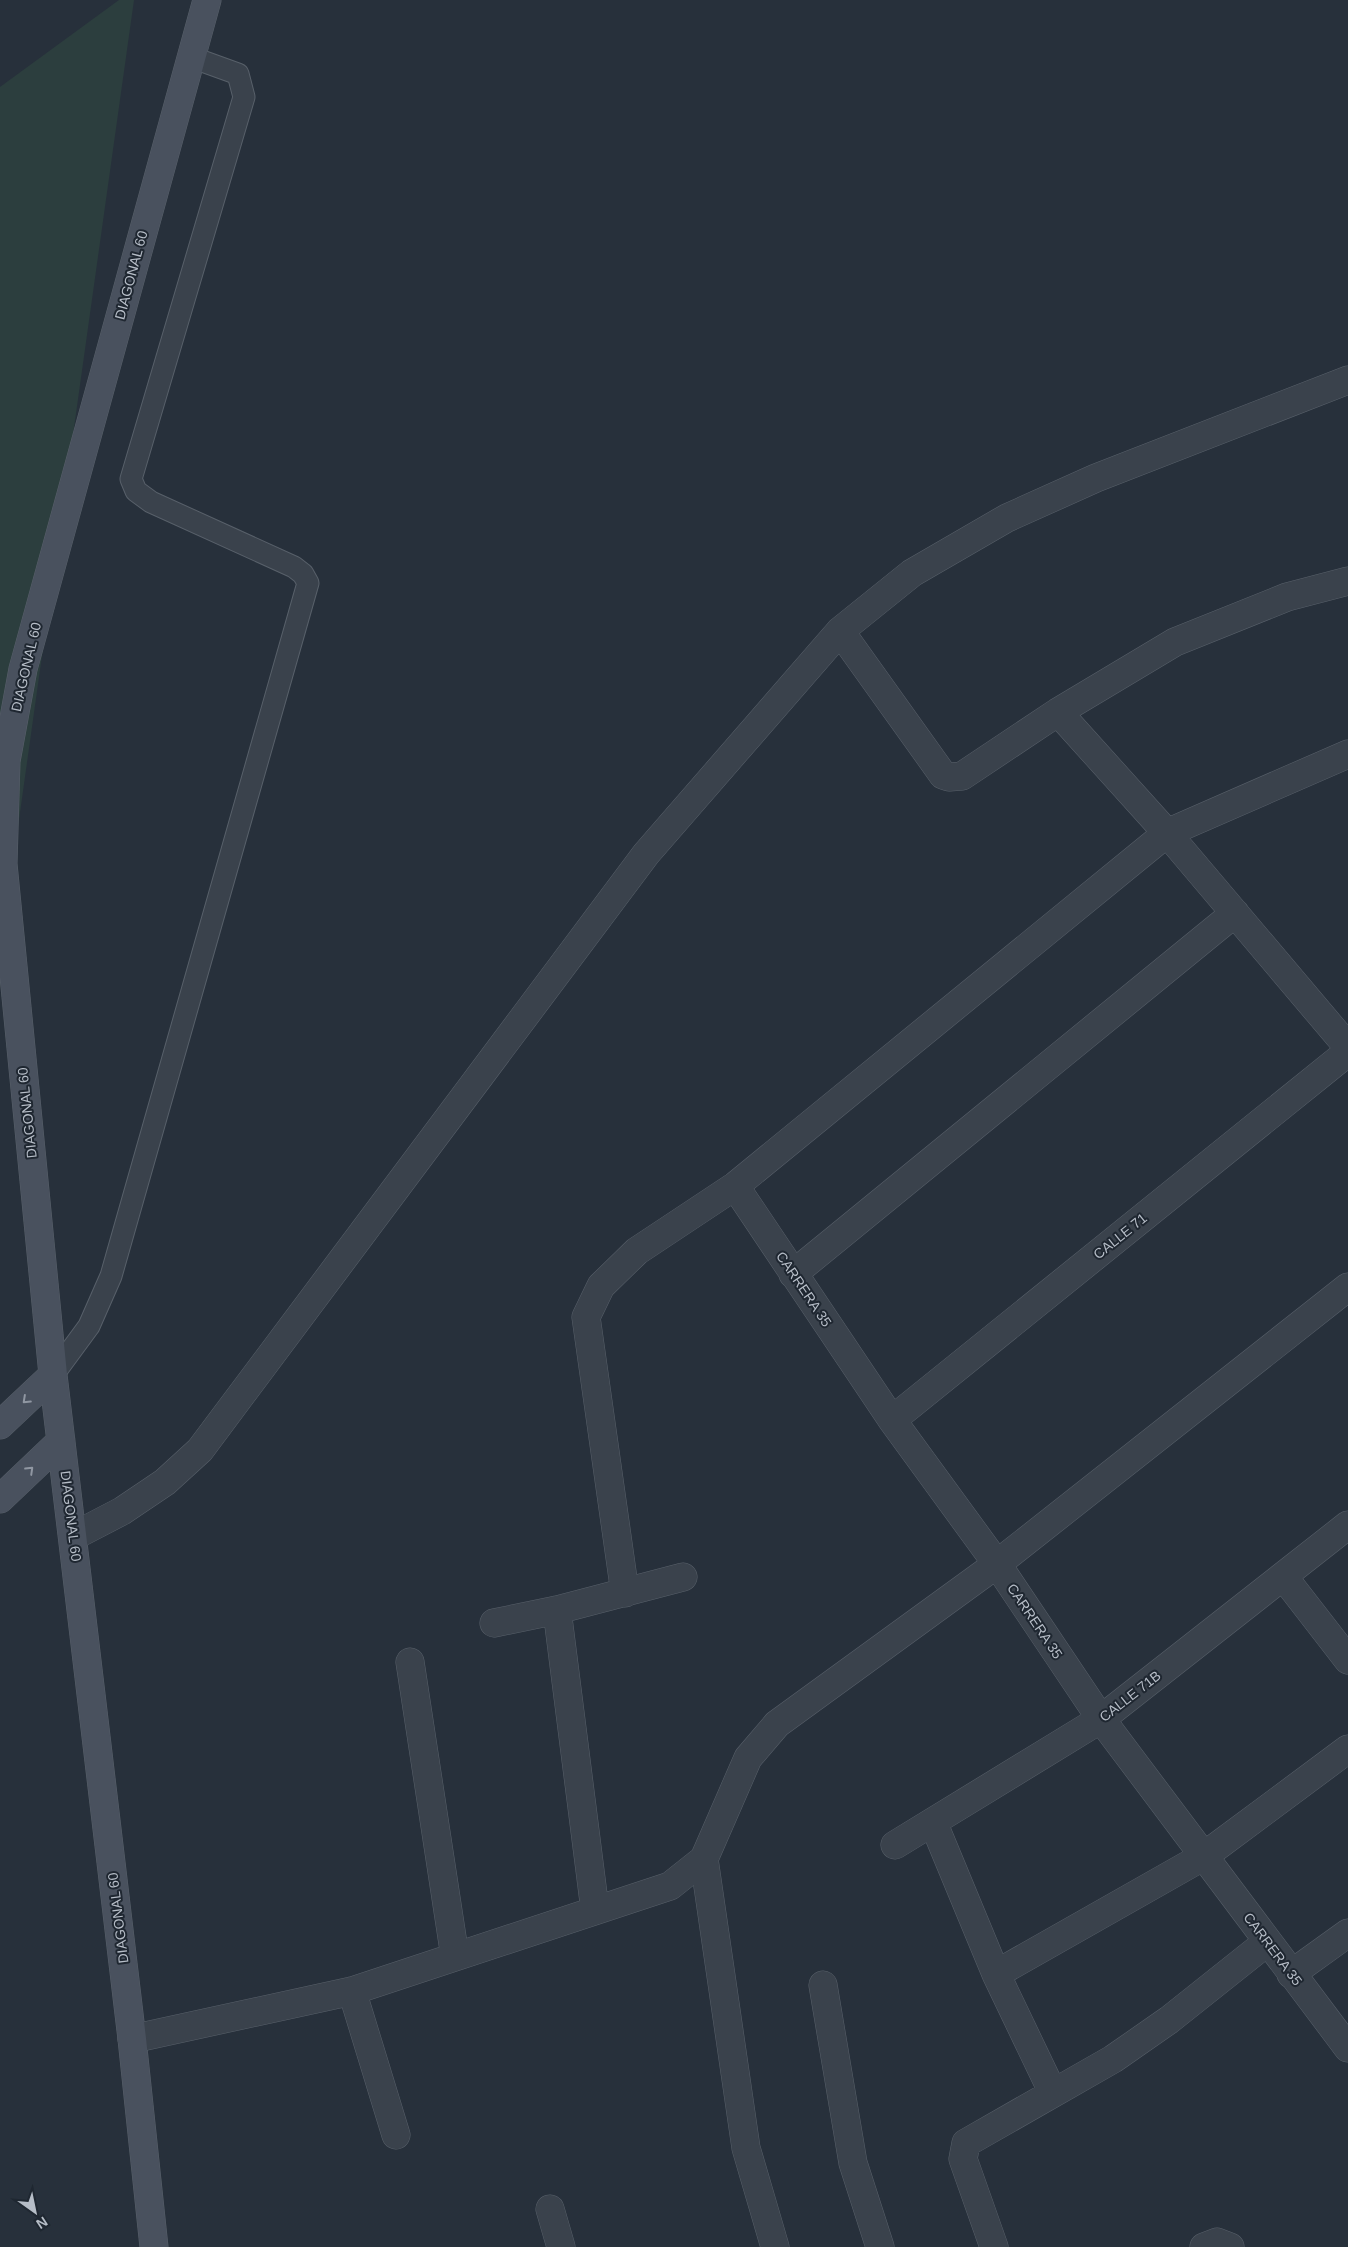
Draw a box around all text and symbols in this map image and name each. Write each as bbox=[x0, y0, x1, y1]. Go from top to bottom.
street label: DIAGONAL 60 bbox=[111, 229, 151, 321]
street label: DIAGONAL 60 bbox=[8, 621, 44, 713]
street label: DIAGONAL 60 bbox=[14, 1067, 40, 1159]
street label: CALLE 71 bbox=[1090, 1210, 1150, 1262]
street label: CARRERA 35 bbox=[773, 1248, 835, 1330]
one-way arrow bbox=[23, 1394, 32, 1403]
one-way arrow bbox=[25, 1467, 34, 1476]
street label: DIAGONAL 60 bbox=[57, 1470, 85, 1562]
street label: CARRERA 35 bbox=[1004, 1580, 1066, 1662]
street label: CALLE 71B bbox=[1096, 1667, 1164, 1725]
street label: DIAGONAL 60 bbox=[104, 1872, 132, 1964]
street label: CARRERA 35 bbox=[1240, 1909, 1306, 1989]
north arrow bbox=[10, 2187, 60, 2237]
text: N bbox=[33, 2213, 51, 2232]

